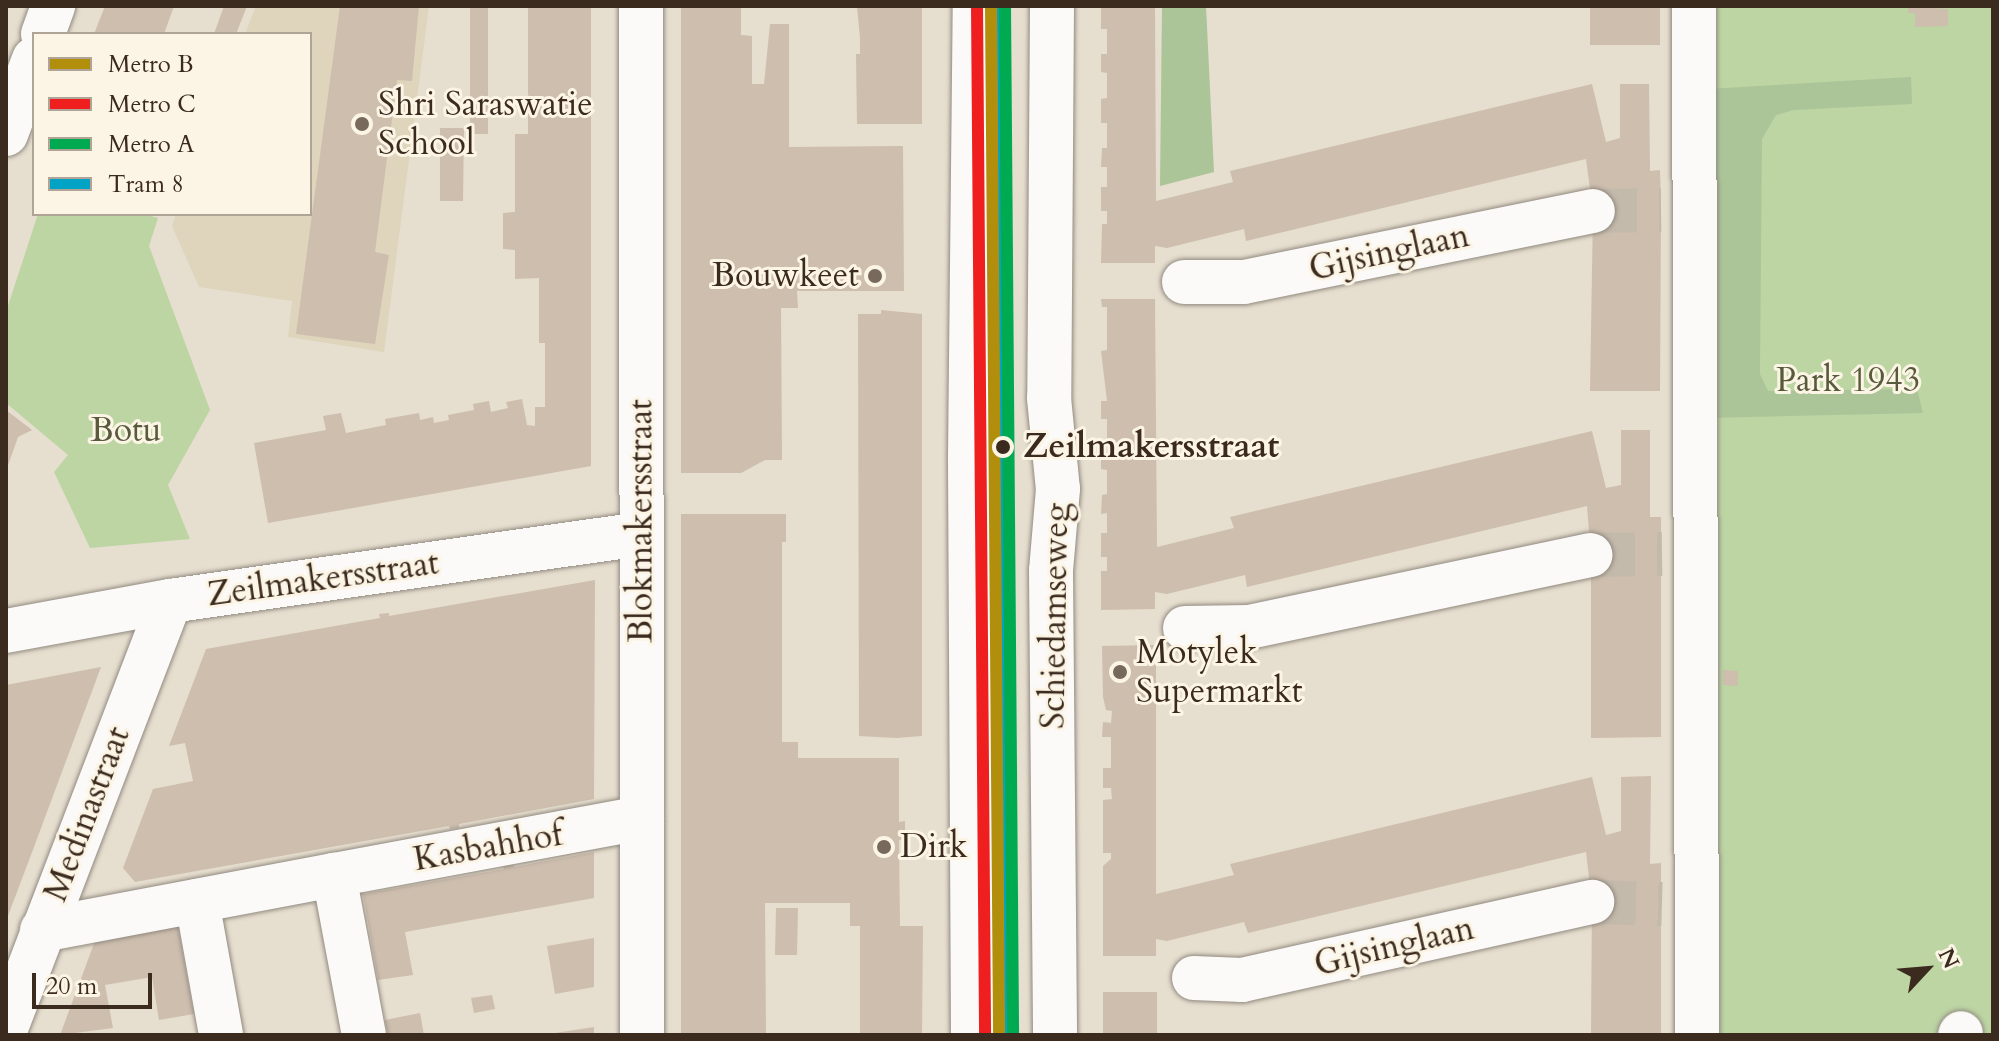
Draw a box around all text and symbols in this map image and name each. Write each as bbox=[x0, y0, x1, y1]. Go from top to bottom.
legend bbox=[32, 32, 312, 216]
text: Metro B bbox=[108, 48, 194, 81]
place label: Shri Saraswatie School bbox=[378, 84, 593, 164]
text: Metro C bbox=[108, 88, 196, 121]
marker: Shri Saraswatie School bbox=[353, 115, 371, 133]
text: Metro A bbox=[108, 128, 194, 161]
text: Tram 8 bbox=[108, 168, 184, 201]
street label: Gijsinglaan bbox=[1305, 215, 1473, 289]
place label: Bouwkeet bbox=[712, 256, 859, 296]
marker: Bouwkeet bbox=[866, 267, 884, 285]
park label: Park 1943 bbox=[1776, 361, 1920, 401]
street label: Blokmakersstraat bbox=[621, 399, 661, 643]
park label: Botu bbox=[91, 411, 161, 451]
place label: Zeilmakersstraat bbox=[1023, 427, 1279, 467]
marker: Zeilmakersstraat bbox=[990, 434, 1016, 460]
street label: Schiedamseweg bbox=[1033, 503, 1077, 729]
street label: Zeilmakersstraat bbox=[205, 543, 441, 615]
place label: Motylek Supermarkt bbox=[1136, 632, 1302, 712]
marker: Motylek Supermarkt bbox=[1111, 663, 1129, 681]
street label: Medinastraat bbox=[35, 721, 139, 907]
street label: Kasbahhof bbox=[410, 814, 566, 880]
place label: Dirk bbox=[900, 827, 968, 867]
marker: Dirk bbox=[875, 838, 893, 856]
street label: Gijsinglaan bbox=[1310, 908, 1478, 984]
north arrow bbox=[1887, 929, 1967, 1009]
text: N bbox=[1931, 943, 1966, 974]
scale bar bbox=[36, 957, 156, 1007]
text: 20 m bbox=[46, 970, 97, 1003]

